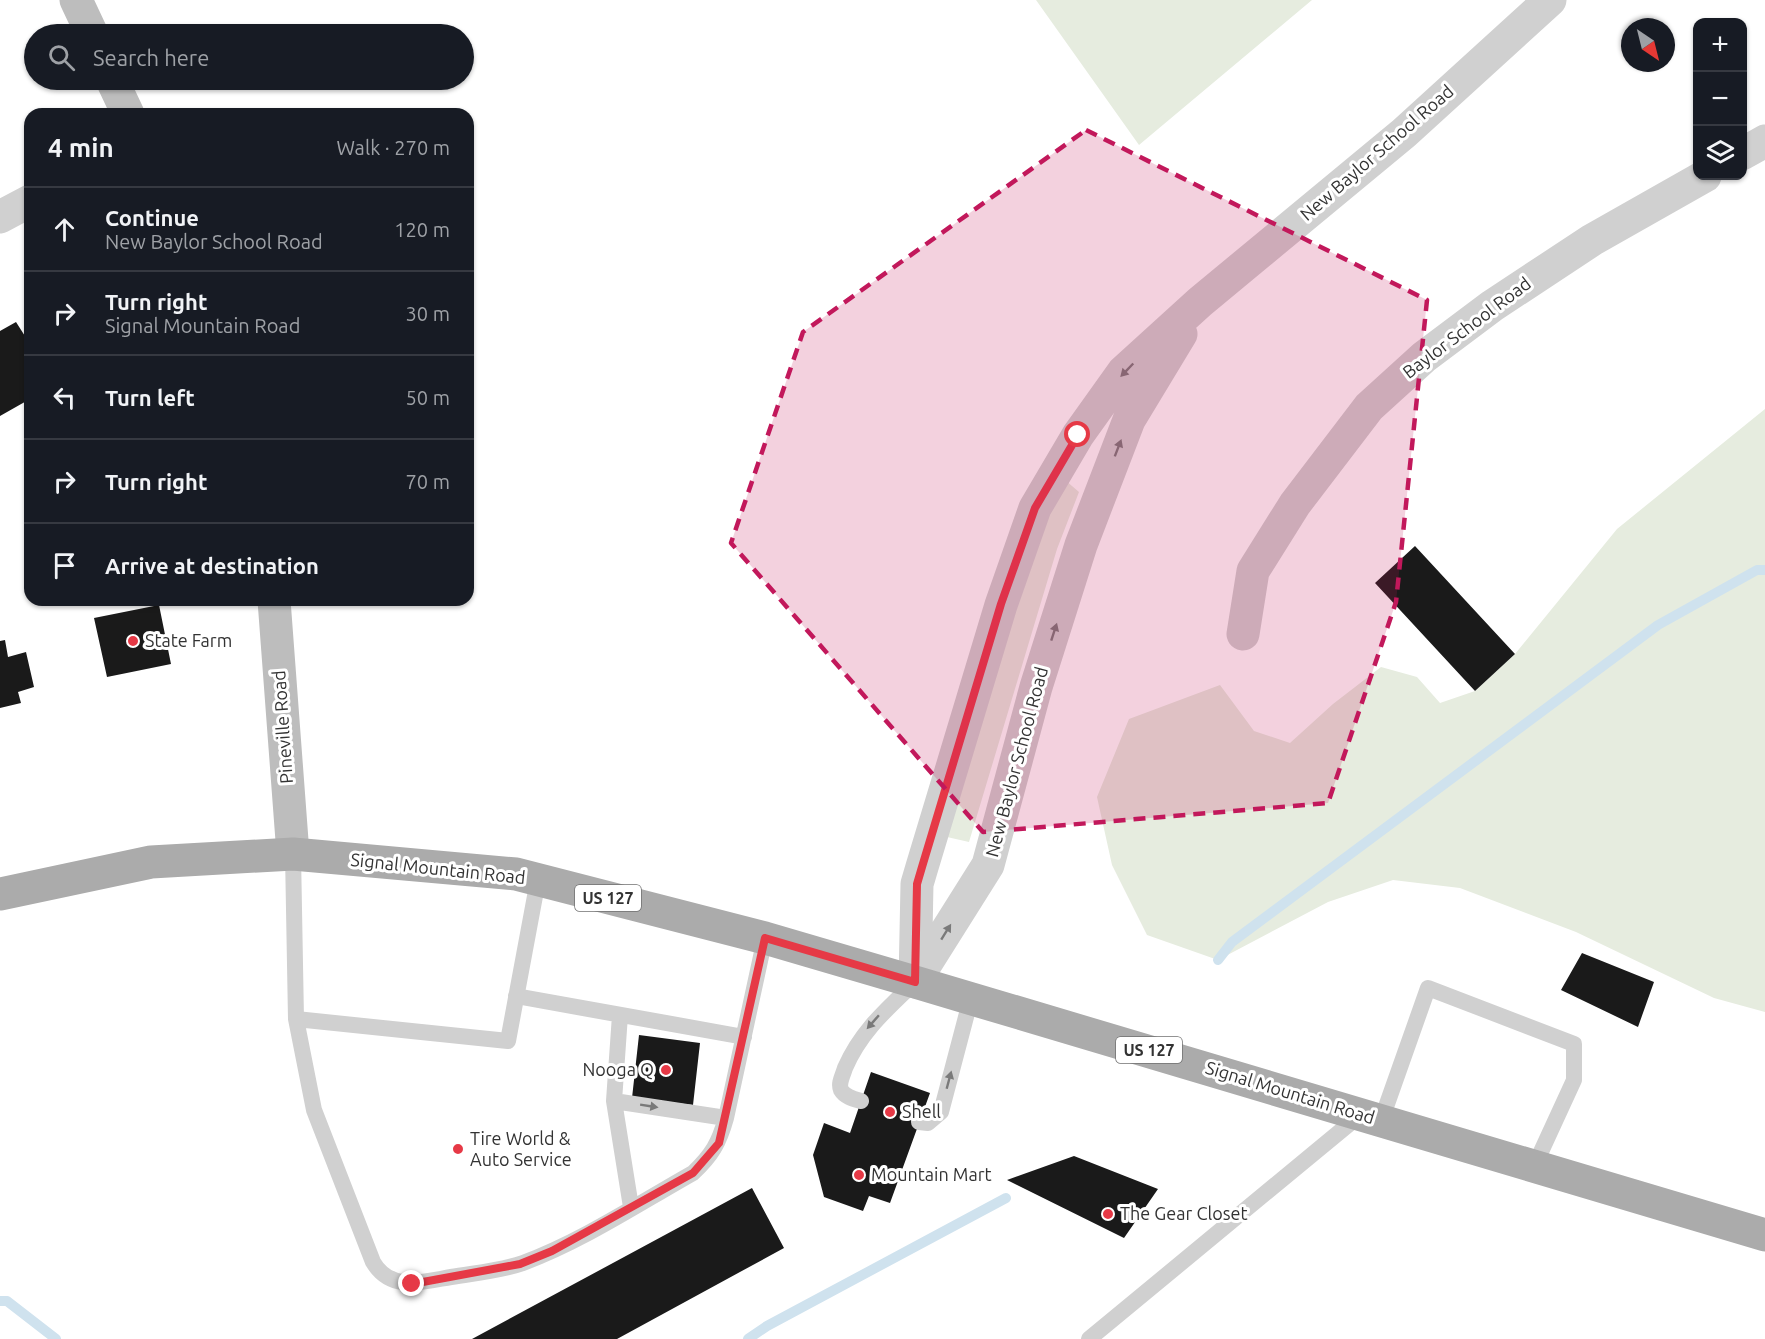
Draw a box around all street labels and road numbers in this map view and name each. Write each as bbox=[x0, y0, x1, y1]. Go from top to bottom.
street label: New Baylor School Road bbox=[1296, 80, 1457, 224]
street label: Baylor School Road bbox=[1398, 273, 1534, 382]
street label: New Baylor School Road bbox=[981, 665, 1051, 859]
street label: Pineville Road bbox=[268, 670, 296, 784]
street label: Signal Mountain Road bbox=[350, 849, 527, 887]
road number: US 127 bbox=[575, 885, 641, 911]
road number: US 127 bbox=[1116, 1037, 1182, 1063]
street label: Signal Mountain Road bbox=[1203, 1057, 1377, 1127]

